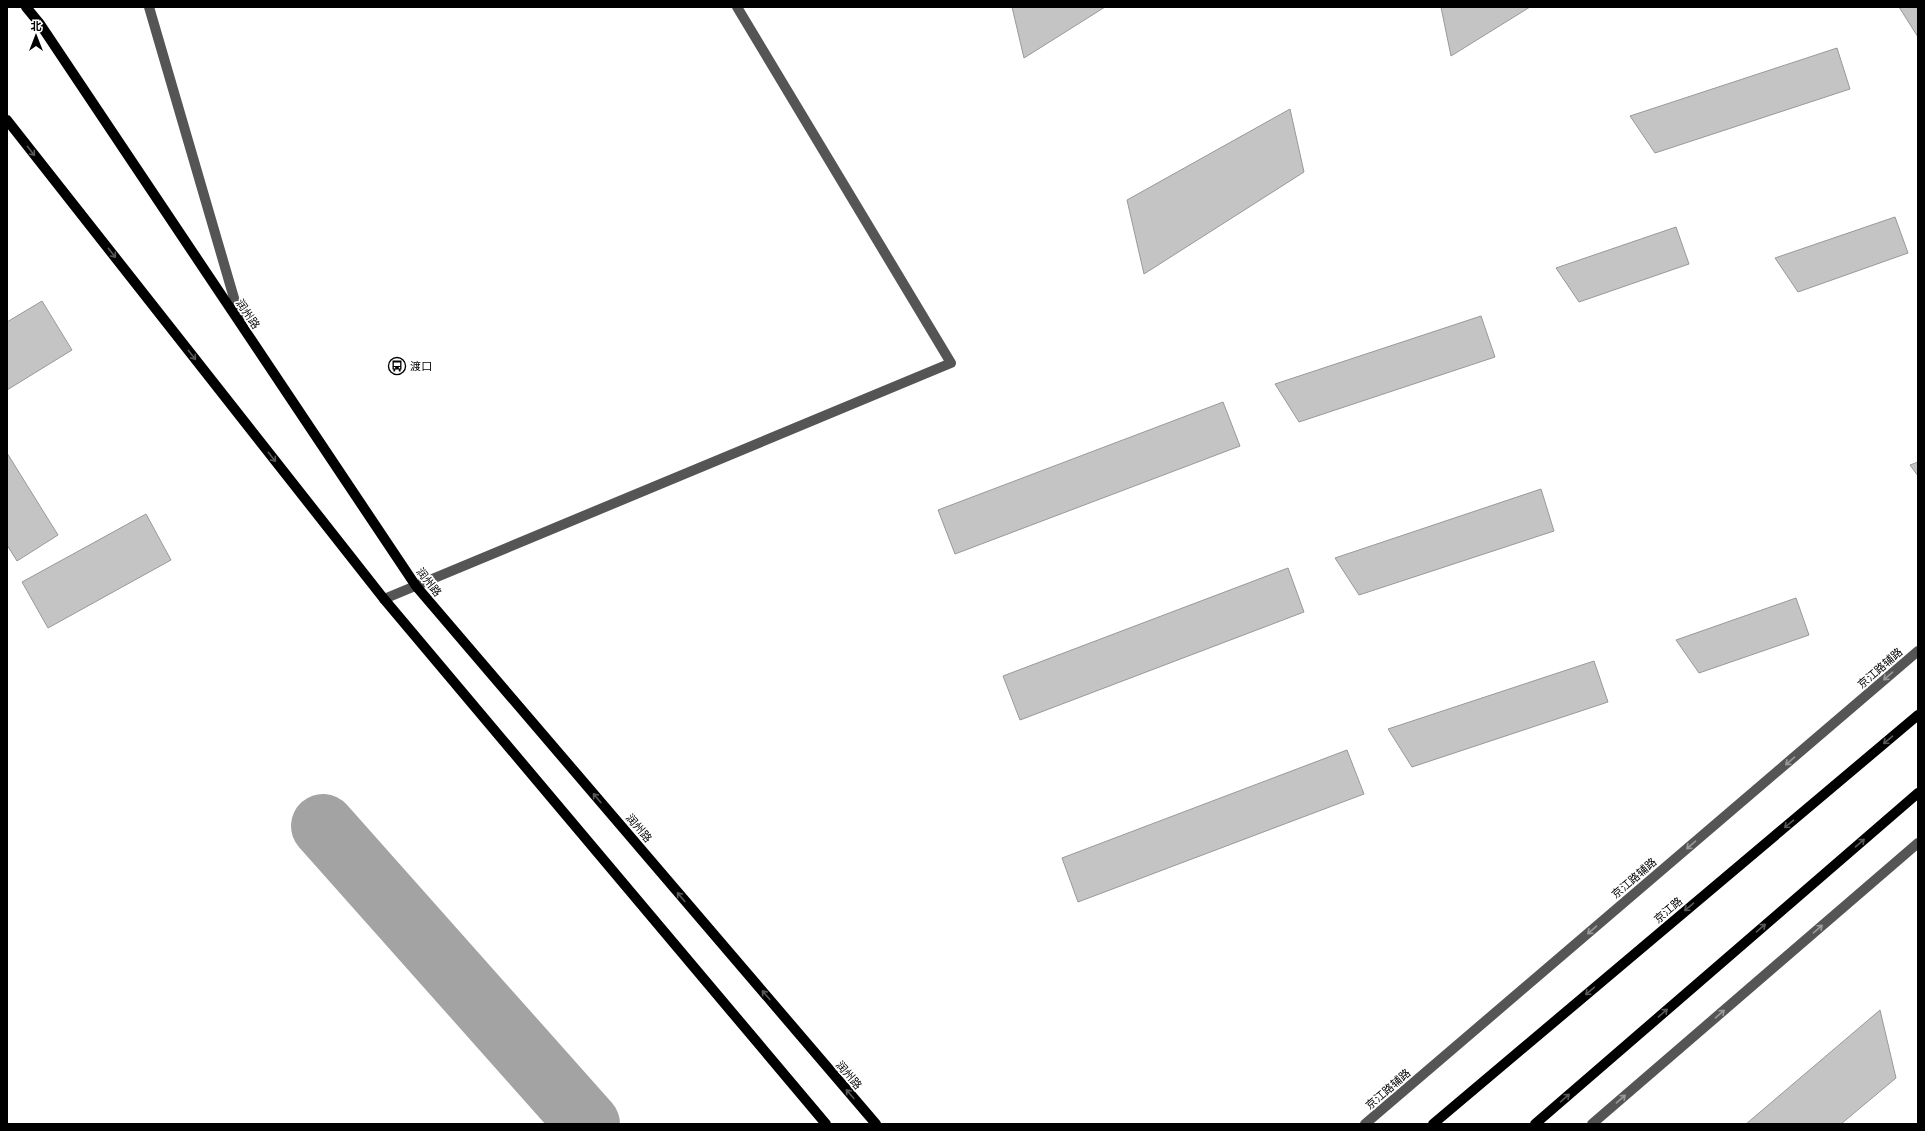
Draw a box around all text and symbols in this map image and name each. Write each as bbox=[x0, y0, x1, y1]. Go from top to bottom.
north arrow bbox=[16, 16, 56, 56]
text: 北 bbox=[31, 19, 42, 33]
one-way arrow bbox=[27, 145, 35, 156]
one-way arrow bbox=[107, 247, 116, 258]
street label: 润州路 bbox=[233, 296, 263, 332]
one-way arrow bbox=[188, 350, 196, 361]
bus stop icon: 渡口 bbox=[387, 356, 407, 376]
place label: 渡口 bbox=[410, 359, 432, 373]
one-way arrow bbox=[268, 452, 277, 463]
street label: 润州路 bbox=[413, 565, 445, 599]
street label: 京江路辅路 bbox=[1855, 645, 1905, 691]
one-way arrow bbox=[1883, 672, 1894, 681]
one-way arrow bbox=[1883, 735, 1894, 744]
one-way arrow bbox=[1784, 756, 1795, 765]
one-way arrow bbox=[593, 793, 602, 803]
street label: 润州路 bbox=[623, 811, 655, 845]
one-way arrow bbox=[1783, 819, 1794, 828]
one-way arrow bbox=[1854, 839, 1865, 848]
one-way arrow bbox=[1686, 841, 1696, 850]
street label: 京江路辅路 bbox=[1609, 855, 1659, 901]
one-way arrow bbox=[677, 891, 686, 902]
street label: 京江路 bbox=[1651, 894, 1685, 926]
one-way arrow bbox=[1684, 903, 1695, 912]
one-way arrow bbox=[1756, 924, 1767, 933]
one-way arrow bbox=[1813, 924, 1824, 933]
one-way arrow bbox=[1587, 925, 1598, 934]
one-way arrow bbox=[1585, 987, 1595, 996]
one-way arrow bbox=[761, 990, 770, 1001]
one-way arrow bbox=[1658, 1009, 1668, 1018]
one-way arrow bbox=[1715, 1009, 1725, 1018]
street label: 润州路 bbox=[833, 1058, 865, 1092]
street label: 京江路辅路 bbox=[1363, 1066, 1413, 1112]
one-way arrow bbox=[846, 1089, 855, 1100]
one-way arrow bbox=[1559, 1094, 1570, 1103]
one-way arrow bbox=[1616, 1094, 1627, 1103]

